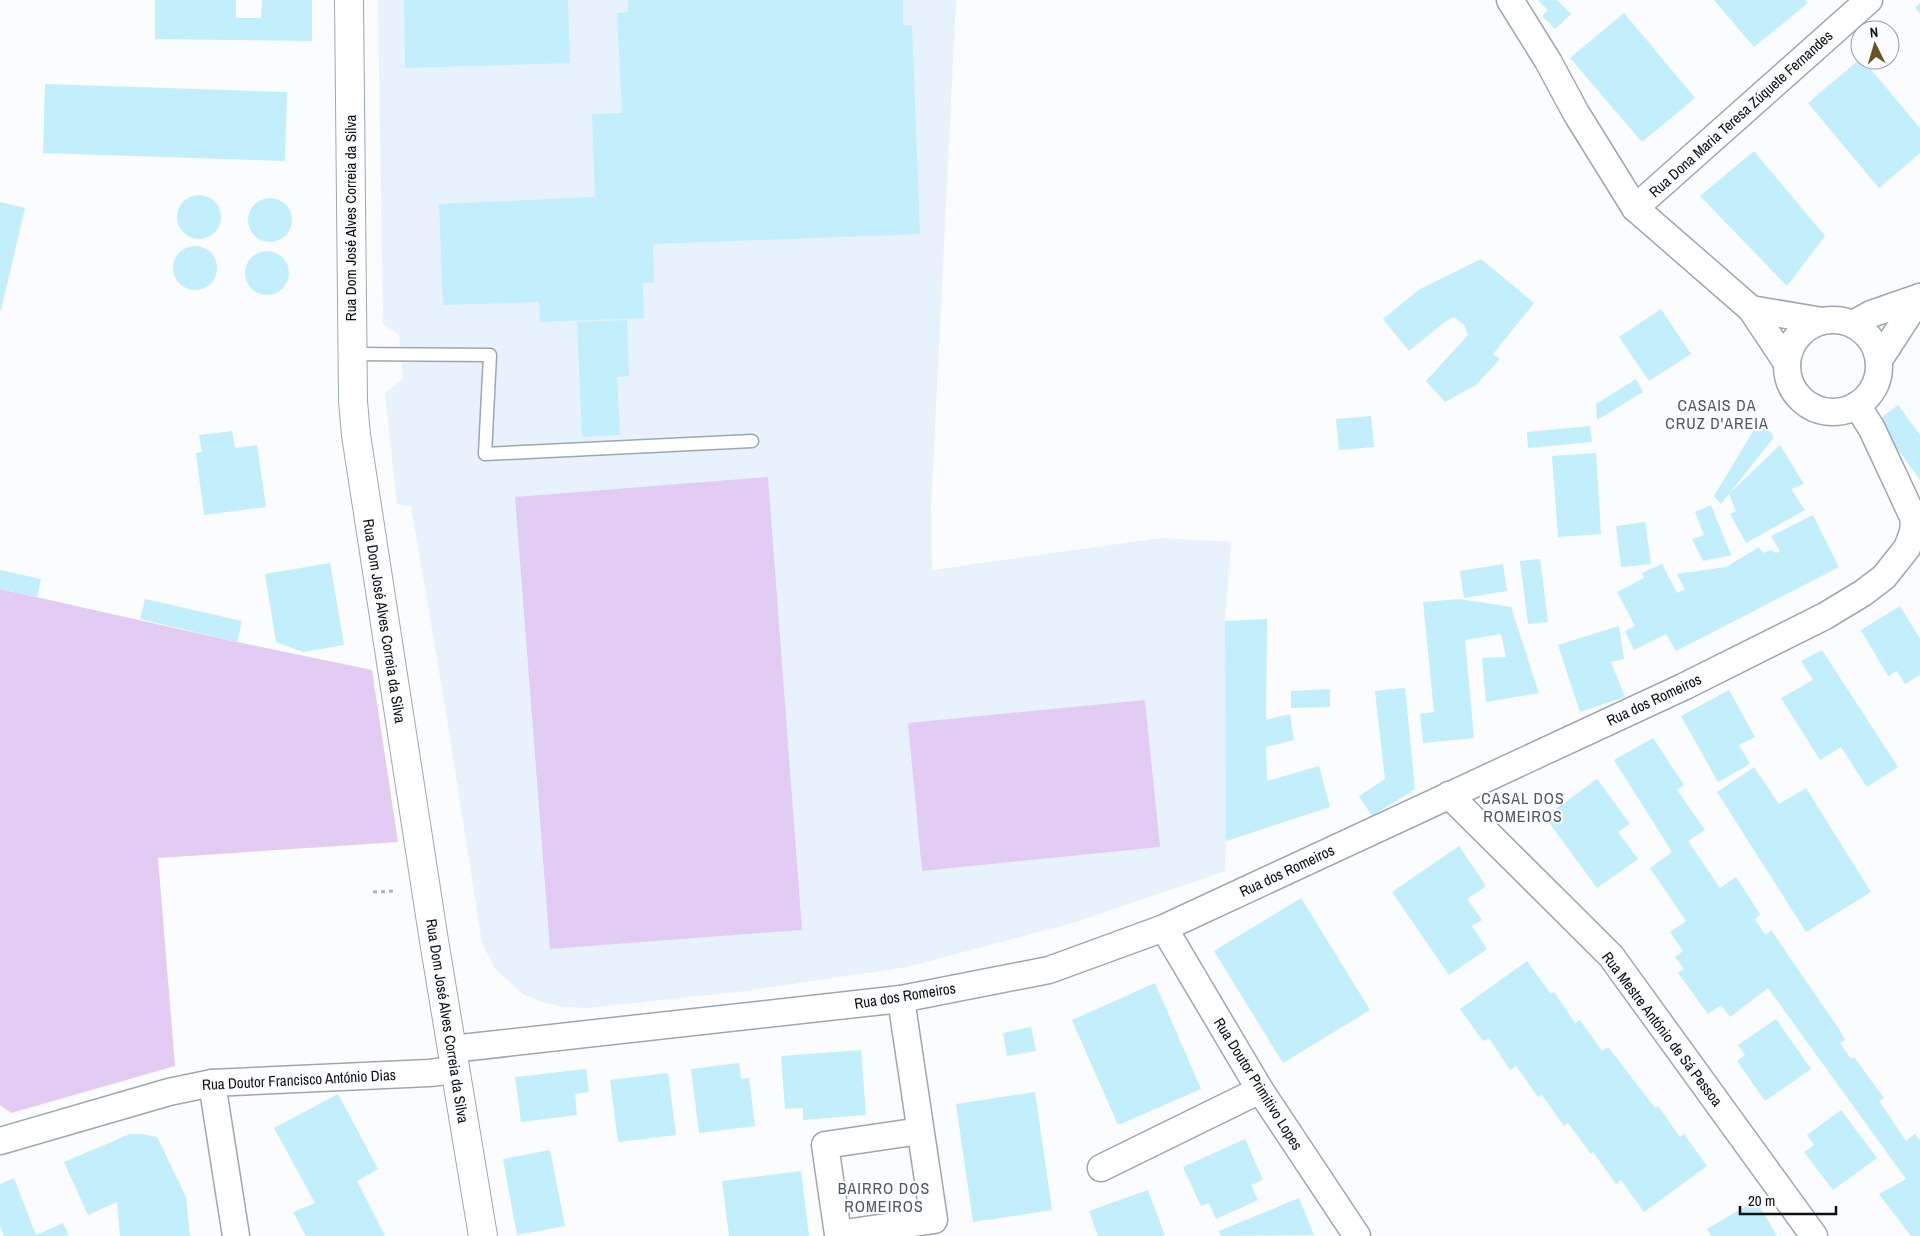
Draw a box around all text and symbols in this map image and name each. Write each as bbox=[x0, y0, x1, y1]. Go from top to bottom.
north arrow bbox=[1850, 20, 1900, 70]
text: N bbox=[1869, 23, 1879, 41]
street label: Rua Dona Maria Teresa Zúquete Fernandes bbox=[1644, 25, 1837, 202]
street label: Rua Dom José Alves Correia da Silva bbox=[340, 115, 361, 321]
district label: CASAIS DA CRUZ D'AREIA bbox=[1665, 394, 1769, 434]
street label: Rua Dom José Alves Correia da Silva bbox=[358, 517, 411, 725]
street label: Rua dos Romeiros bbox=[1603, 668, 1705, 731]
district label: CASAL DOS ROMEIROS bbox=[1481, 787, 1565, 827]
street label: Rua dos Romeiros bbox=[1236, 839, 1338, 902]
street label: Rua Dom José Alves Correia da Silva bbox=[421, 917, 474, 1125]
street label: Rua Mestre António de Sá Pessoa bbox=[1597, 947, 1728, 1111]
street label: Rua dos Romeiros bbox=[853, 977, 957, 1014]
street label: Rua Doutor Primitivo Lopes bbox=[1209, 1014, 1308, 1154]
street label: Rua Doutor Francisco António Dias bbox=[201, 1064, 396, 1095]
district label: BAIRRO DOS ROMEIROS bbox=[838, 1177, 930, 1217]
scale bar bbox=[1740, 1184, 1836, 1216]
text: 20 m bbox=[1748, 1190, 1775, 1211]

